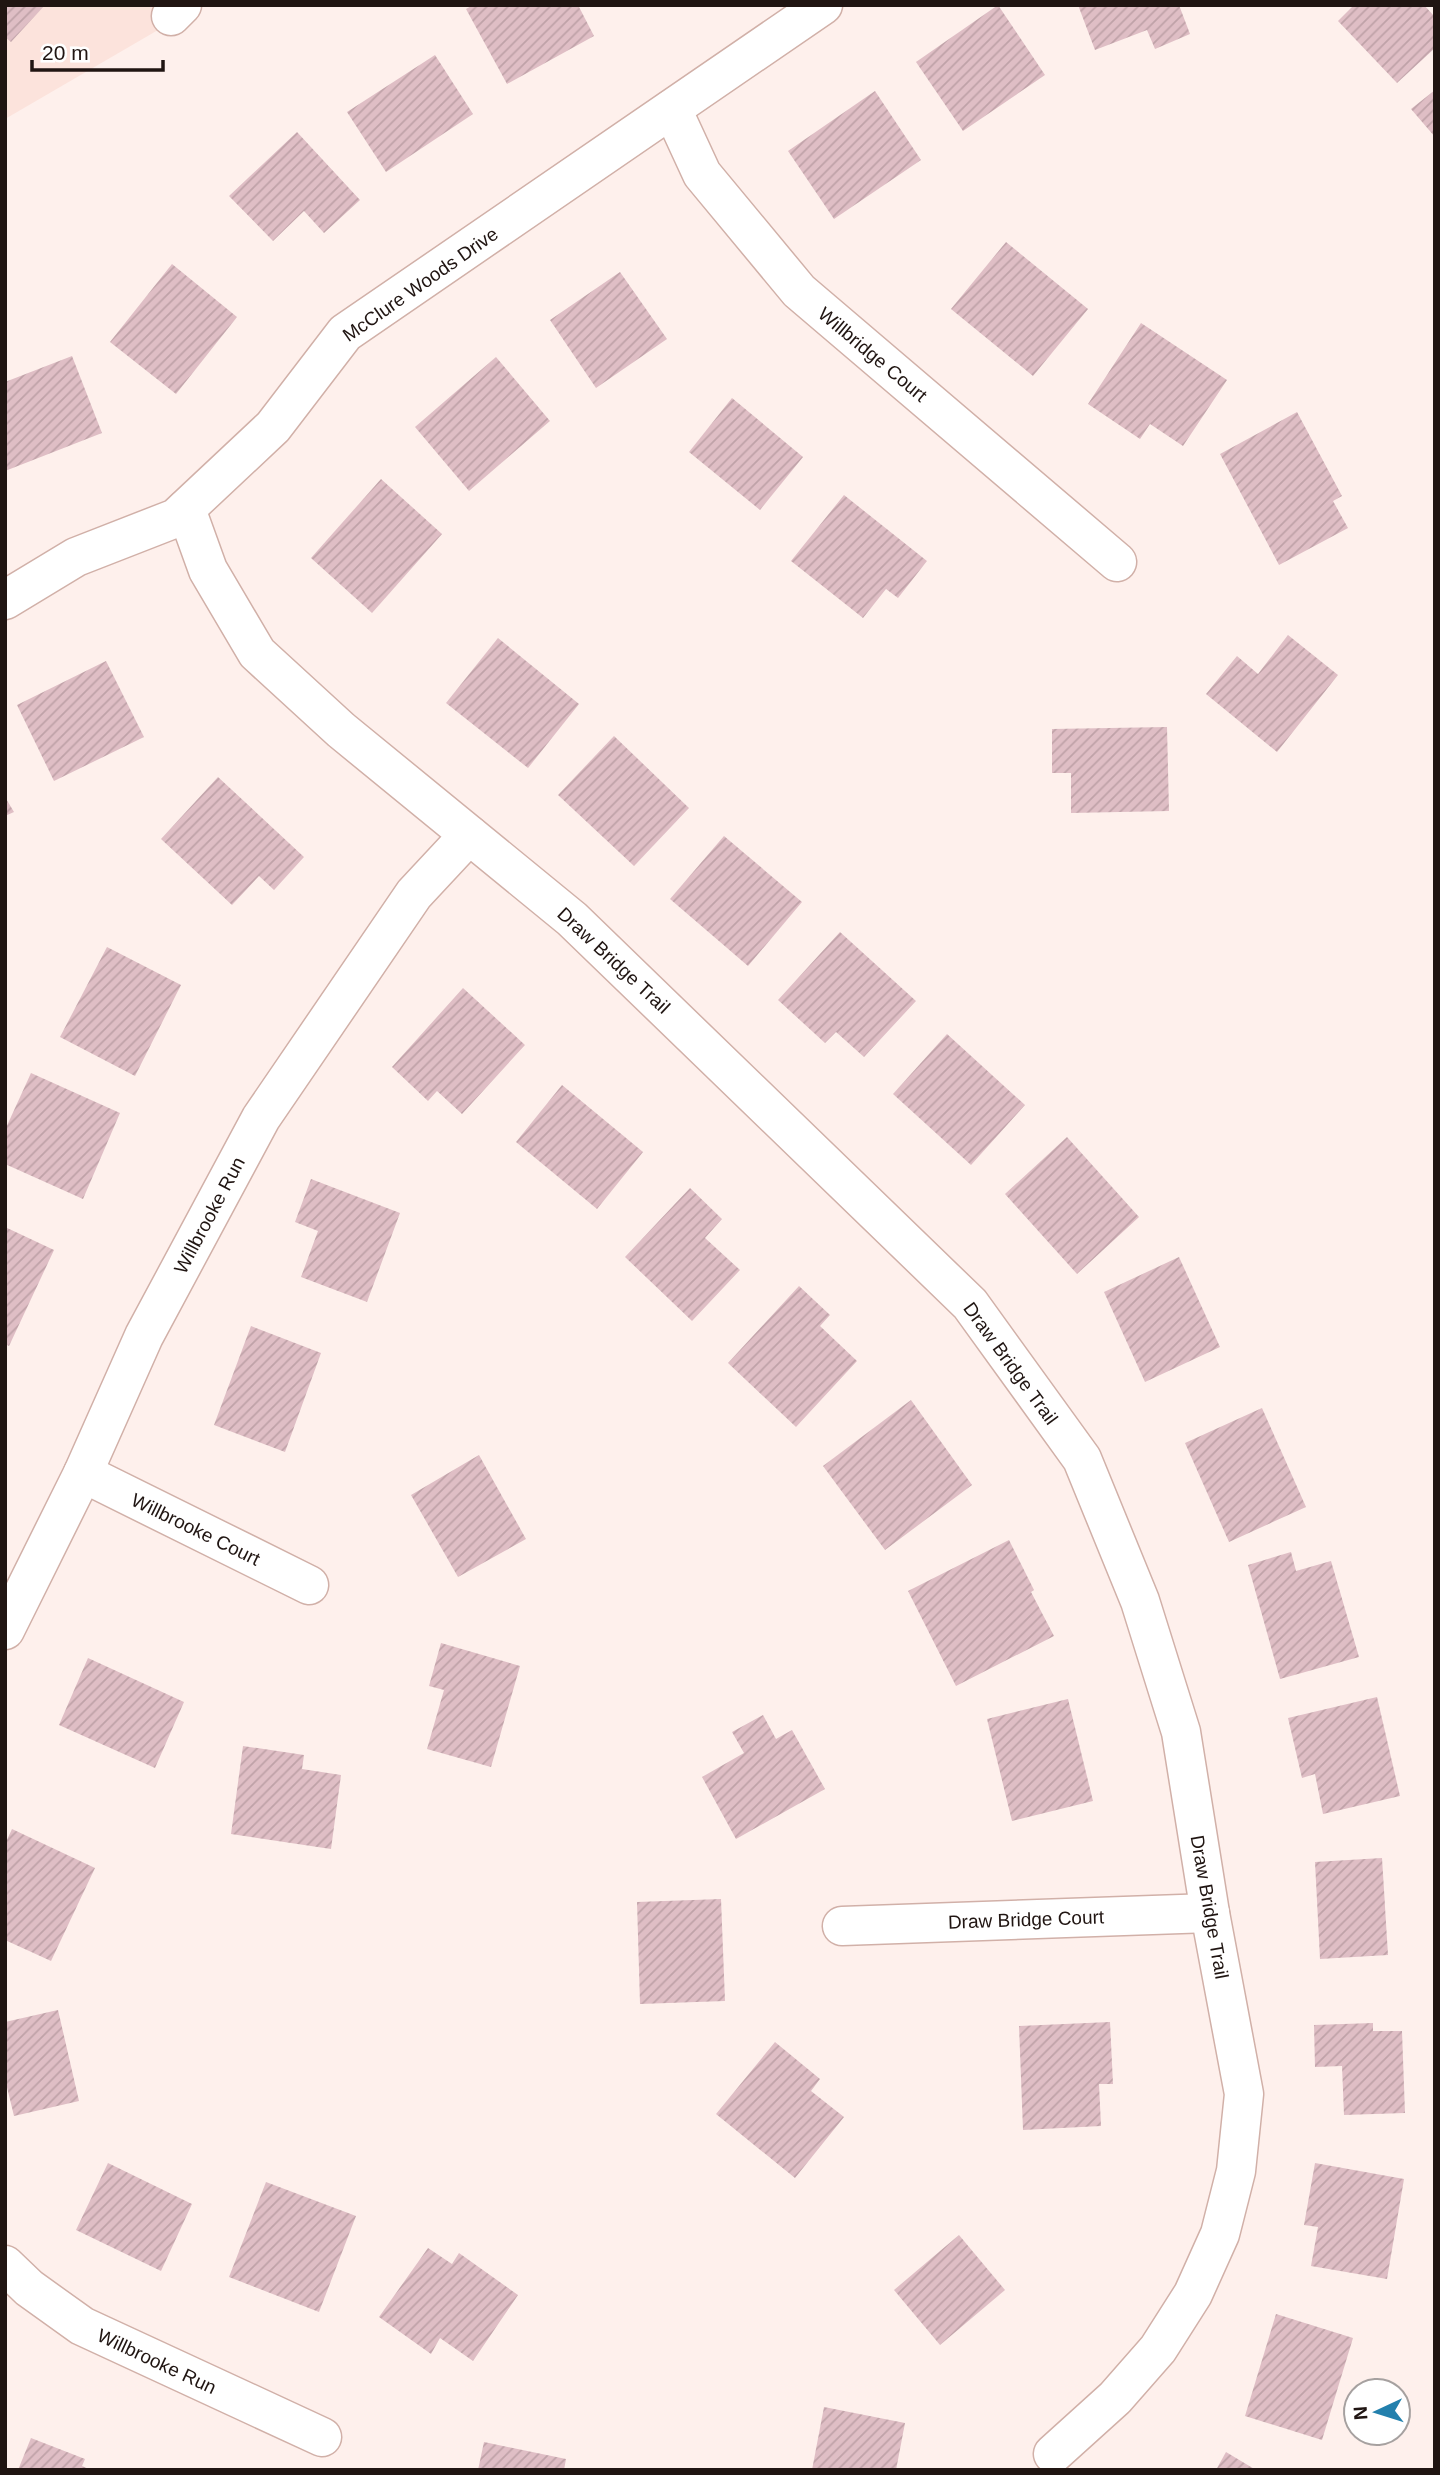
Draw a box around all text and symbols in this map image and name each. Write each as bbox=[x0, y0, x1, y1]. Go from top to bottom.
scale bar bbox=[32, 28, 163, 72]
text: 20 m bbox=[42, 41, 89, 64]
street label: McClure Woods Drive bbox=[339, 223, 502, 346]
street label: Willbridge Court bbox=[814, 303, 932, 406]
street label: Draw Bridge Trail bbox=[553, 903, 674, 1018]
street label: Willbrooke Run bbox=[170, 1153, 249, 1277]
street label: Draw Bridge Trail bbox=[959, 1298, 1062, 1428]
street label: Willbrooke Court bbox=[128, 1489, 264, 1570]
street label: Draw Bridge Trail bbox=[1187, 1834, 1232, 1981]
street label: Draw Bridge Court bbox=[948, 1906, 1105, 1933]
street label: Willbrooke Run bbox=[94, 2325, 220, 2398]
north arrow bbox=[1342, 2377, 1412, 2447]
text: N bbox=[1350, 2406, 1371, 2421]

